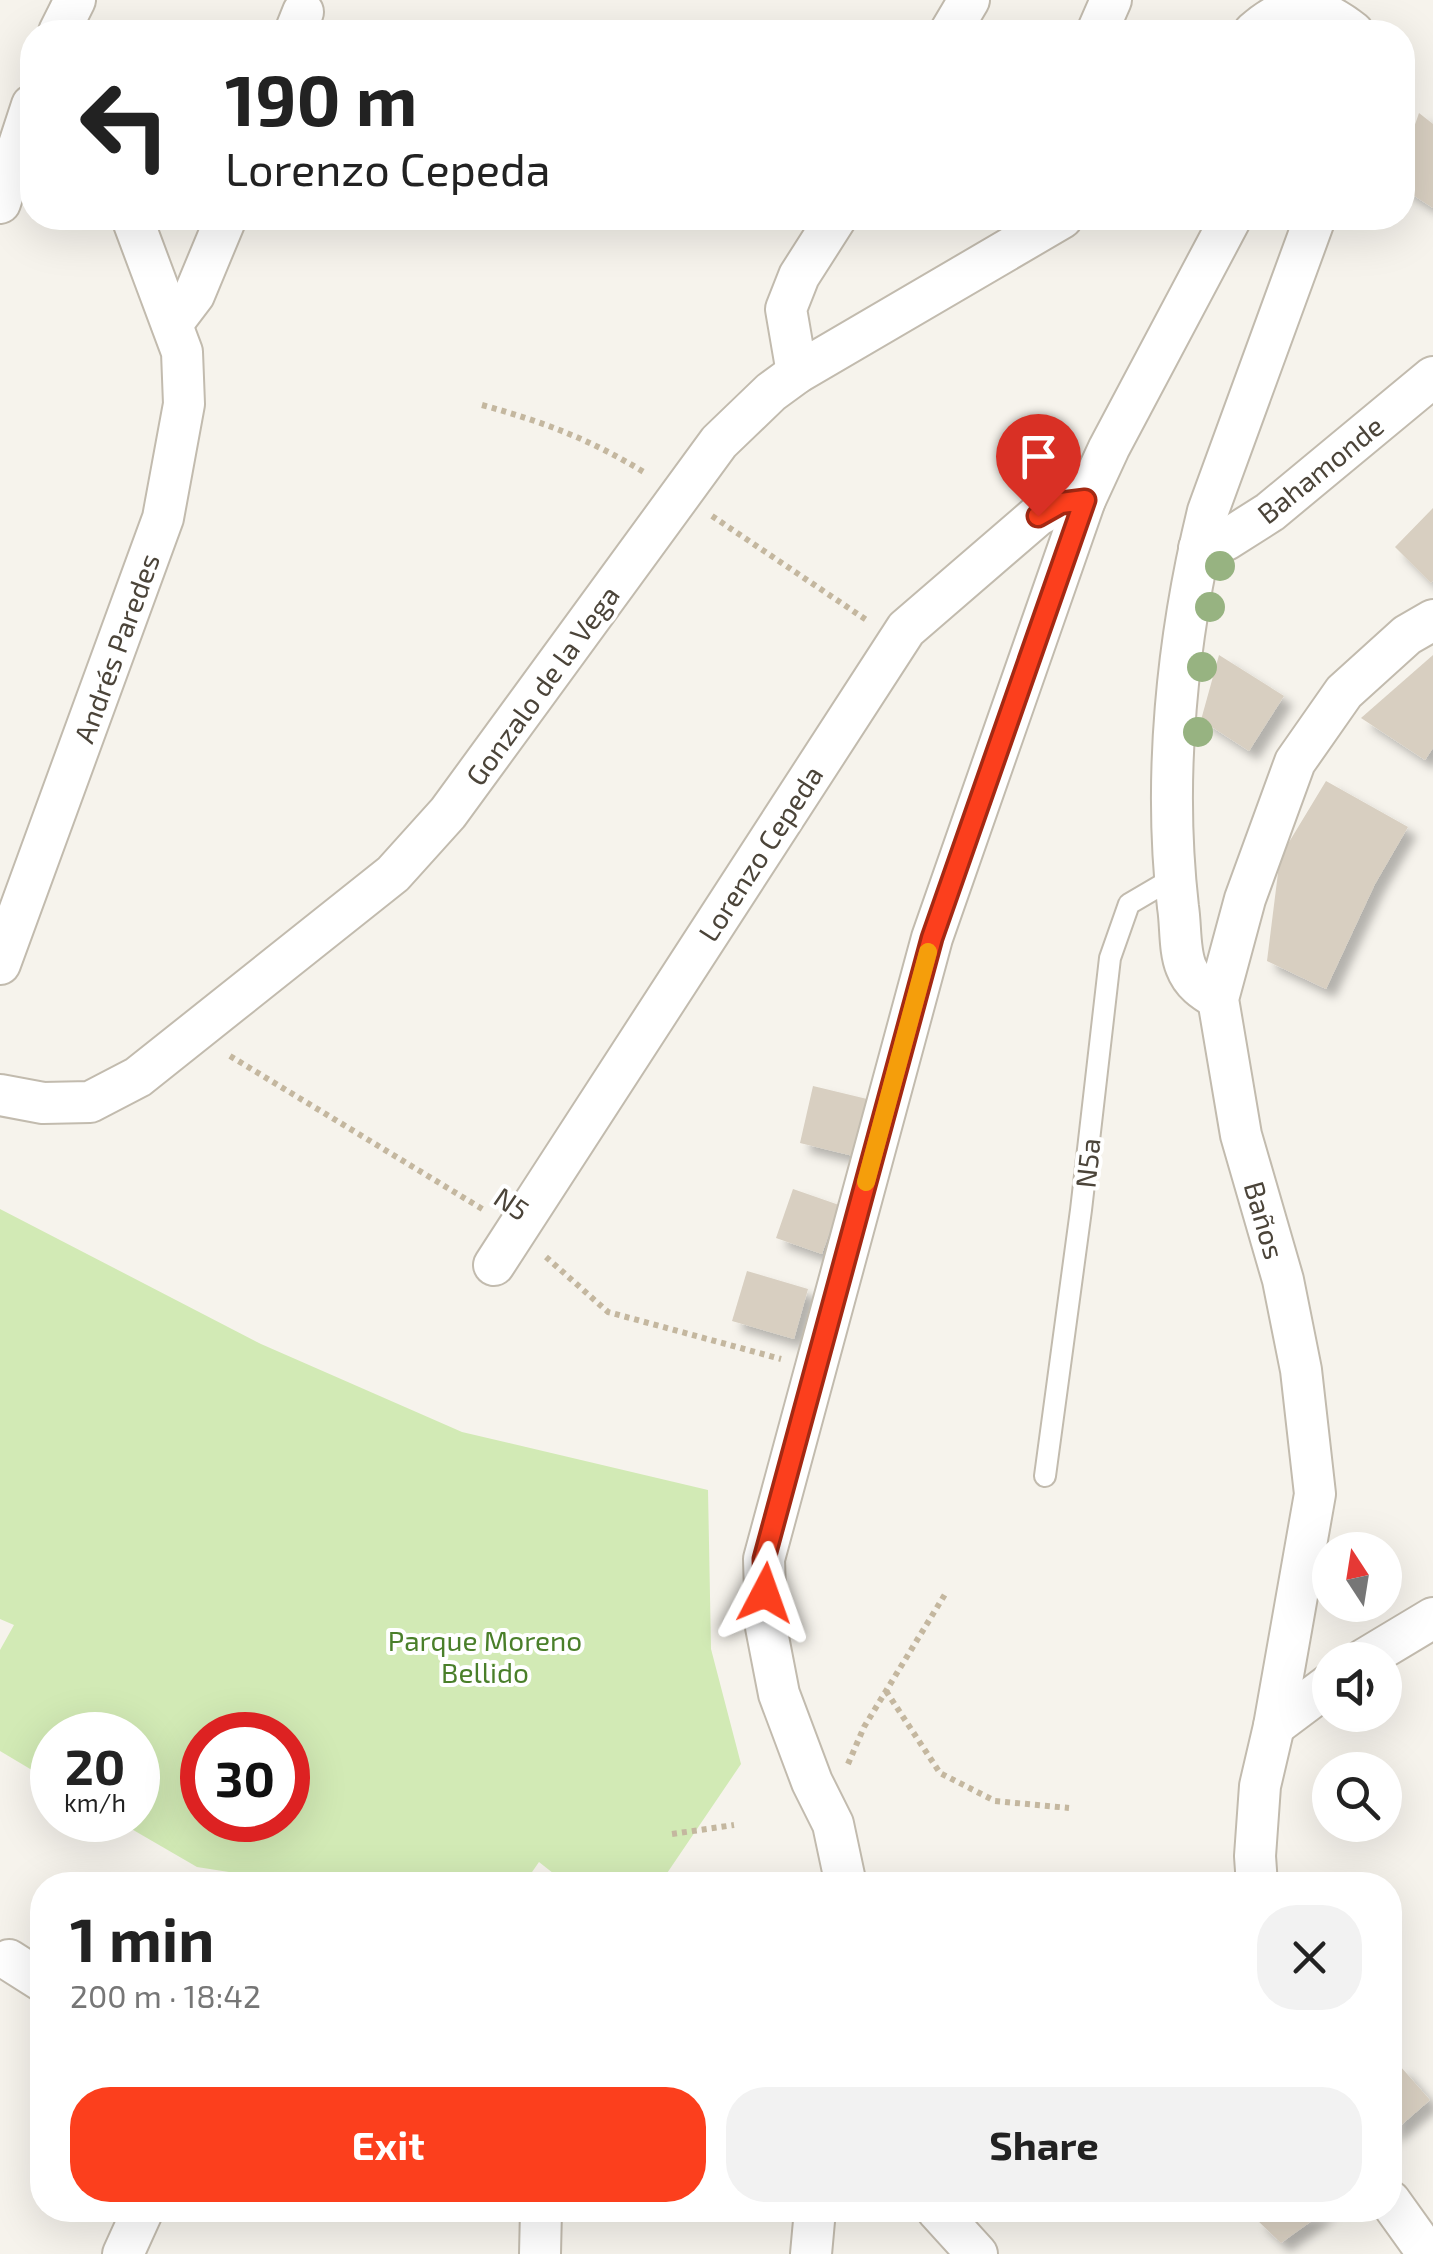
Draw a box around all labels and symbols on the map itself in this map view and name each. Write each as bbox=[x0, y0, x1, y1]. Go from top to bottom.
street label: Bahamonde bbox=[1250, 408, 1390, 530]
pin bbox=[996, 414, 1081, 517]
street label: Andrés Paredes bbox=[66, 549, 166, 747]
street label: Gonzalo de la Vega bbox=[458, 579, 626, 791]
street label: Lorenzo Cepeda bbox=[691, 759, 829, 947]
street label: N5a bbox=[1067, 1136, 1107, 1190]
street label: Baños bbox=[1238, 1177, 1292, 1263]
street label: N5 bbox=[488, 1179, 536, 1227]
north arrow bbox=[1312, 1532, 1402, 1622]
position arrow bbox=[713, 1541, 817, 1645]
park label: Parque Moreno Bellido bbox=[388, 1623, 582, 1689]
speed limit sign: 30 bbox=[180, 1712, 310, 1842]

